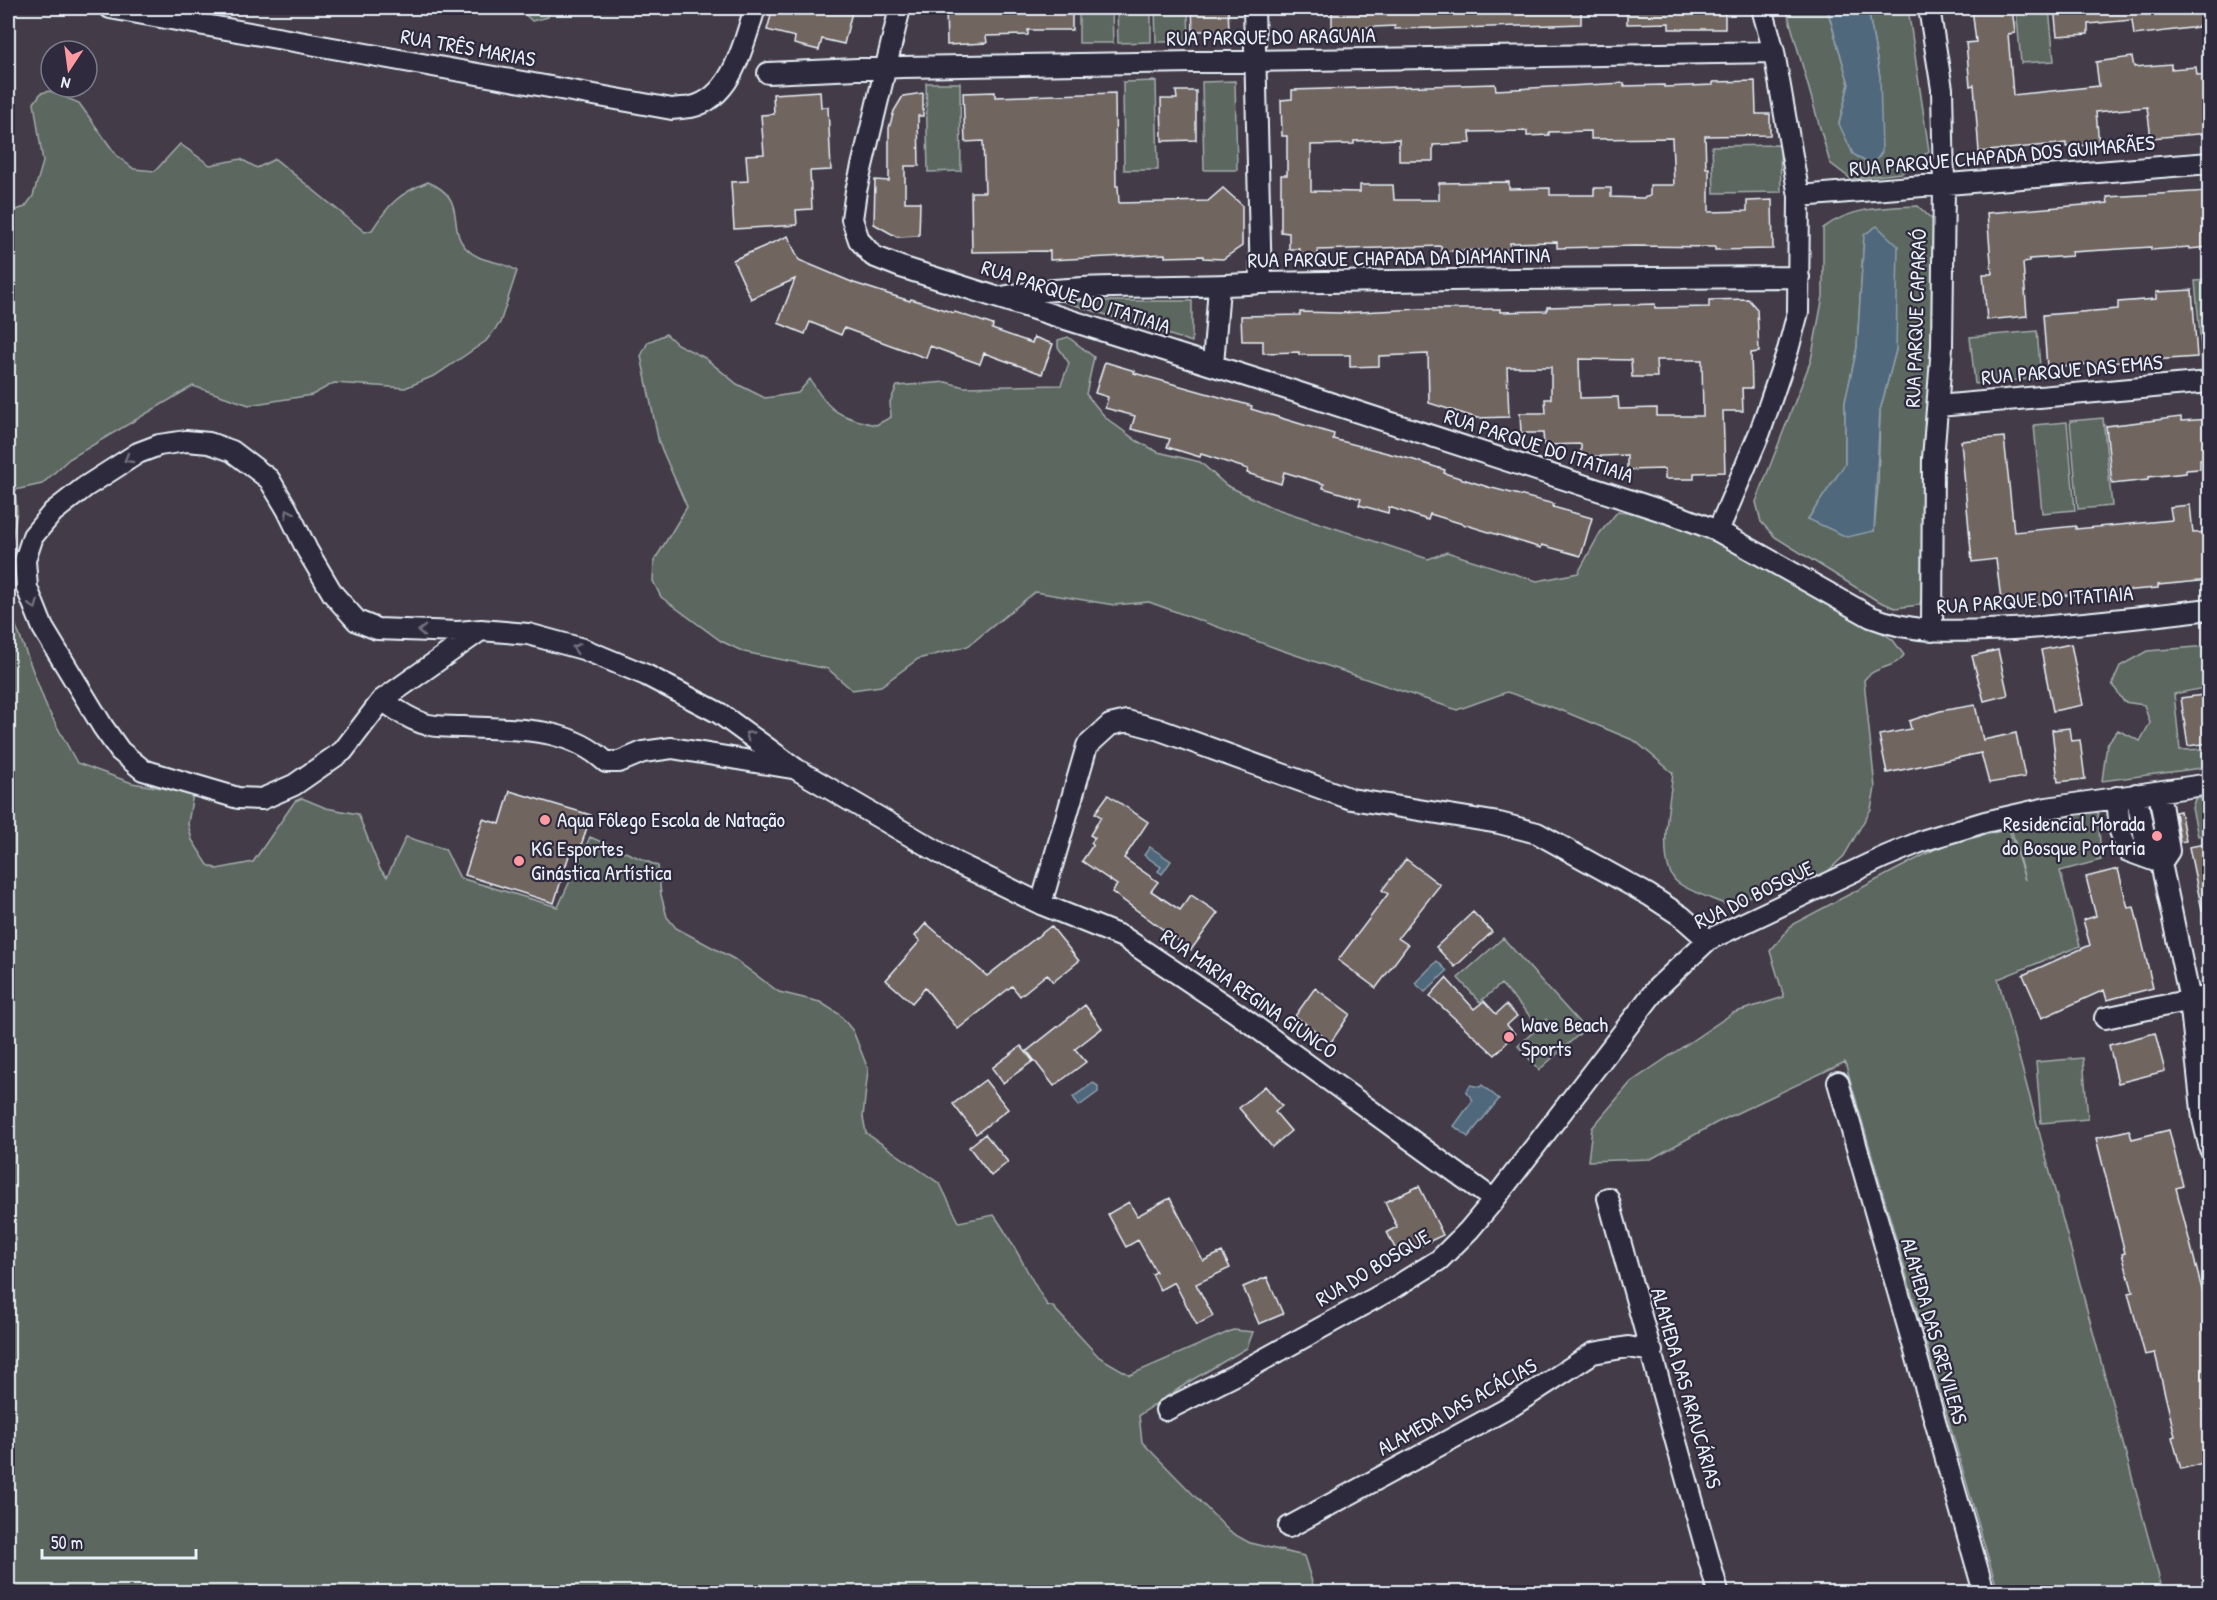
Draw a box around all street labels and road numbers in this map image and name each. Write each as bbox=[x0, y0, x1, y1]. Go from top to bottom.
street label: RUA PARQUE DO ARAGUAIA bbox=[1166, 20, 1376, 53]
street label: RUA TRÊS MARIAS bbox=[398, 21, 538, 74]
street label: RUA PARQUE CHAPADA DOS GUIMARÃES bbox=[1848, 128, 2156, 183]
street label: RUA PARQUE CAPARAÓ bbox=[1898, 228, 1933, 408]
street label: RUA PARQUE CHAPADA DA DIAMANTINA bbox=[1247, 240, 1551, 275]
street label: RUA PARQUE DO ITATIAIA bbox=[978, 252, 1174, 341]
street label: RUA PARQUE DAS EMAS bbox=[1980, 347, 2164, 392]
street label: RUA PARQUE DO ITATIAIA bbox=[1441, 401, 1637, 490]
street label: RUA PARQUE DO ITATIAIA bbox=[1936, 578, 2134, 621]
street label: RUA DO BOSQUE bbox=[1689, 853, 1818, 936]
street label: RUA MARIA REGINA GIUNCO bbox=[1155, 922, 1343, 1066]
street label: RUA DO BOSQUE bbox=[1310, 1222, 1436, 1313]
street label: ALAMEDA DAS GREVILEAS bbox=[1894, 1234, 1975, 1428]
street label: ALAMEDA DAS ARAUCÁRIAS bbox=[1644, 1284, 1729, 1492]
street label: ALAMEDA DAS ACÁCIAS bbox=[1372, 1351, 1542, 1462]

